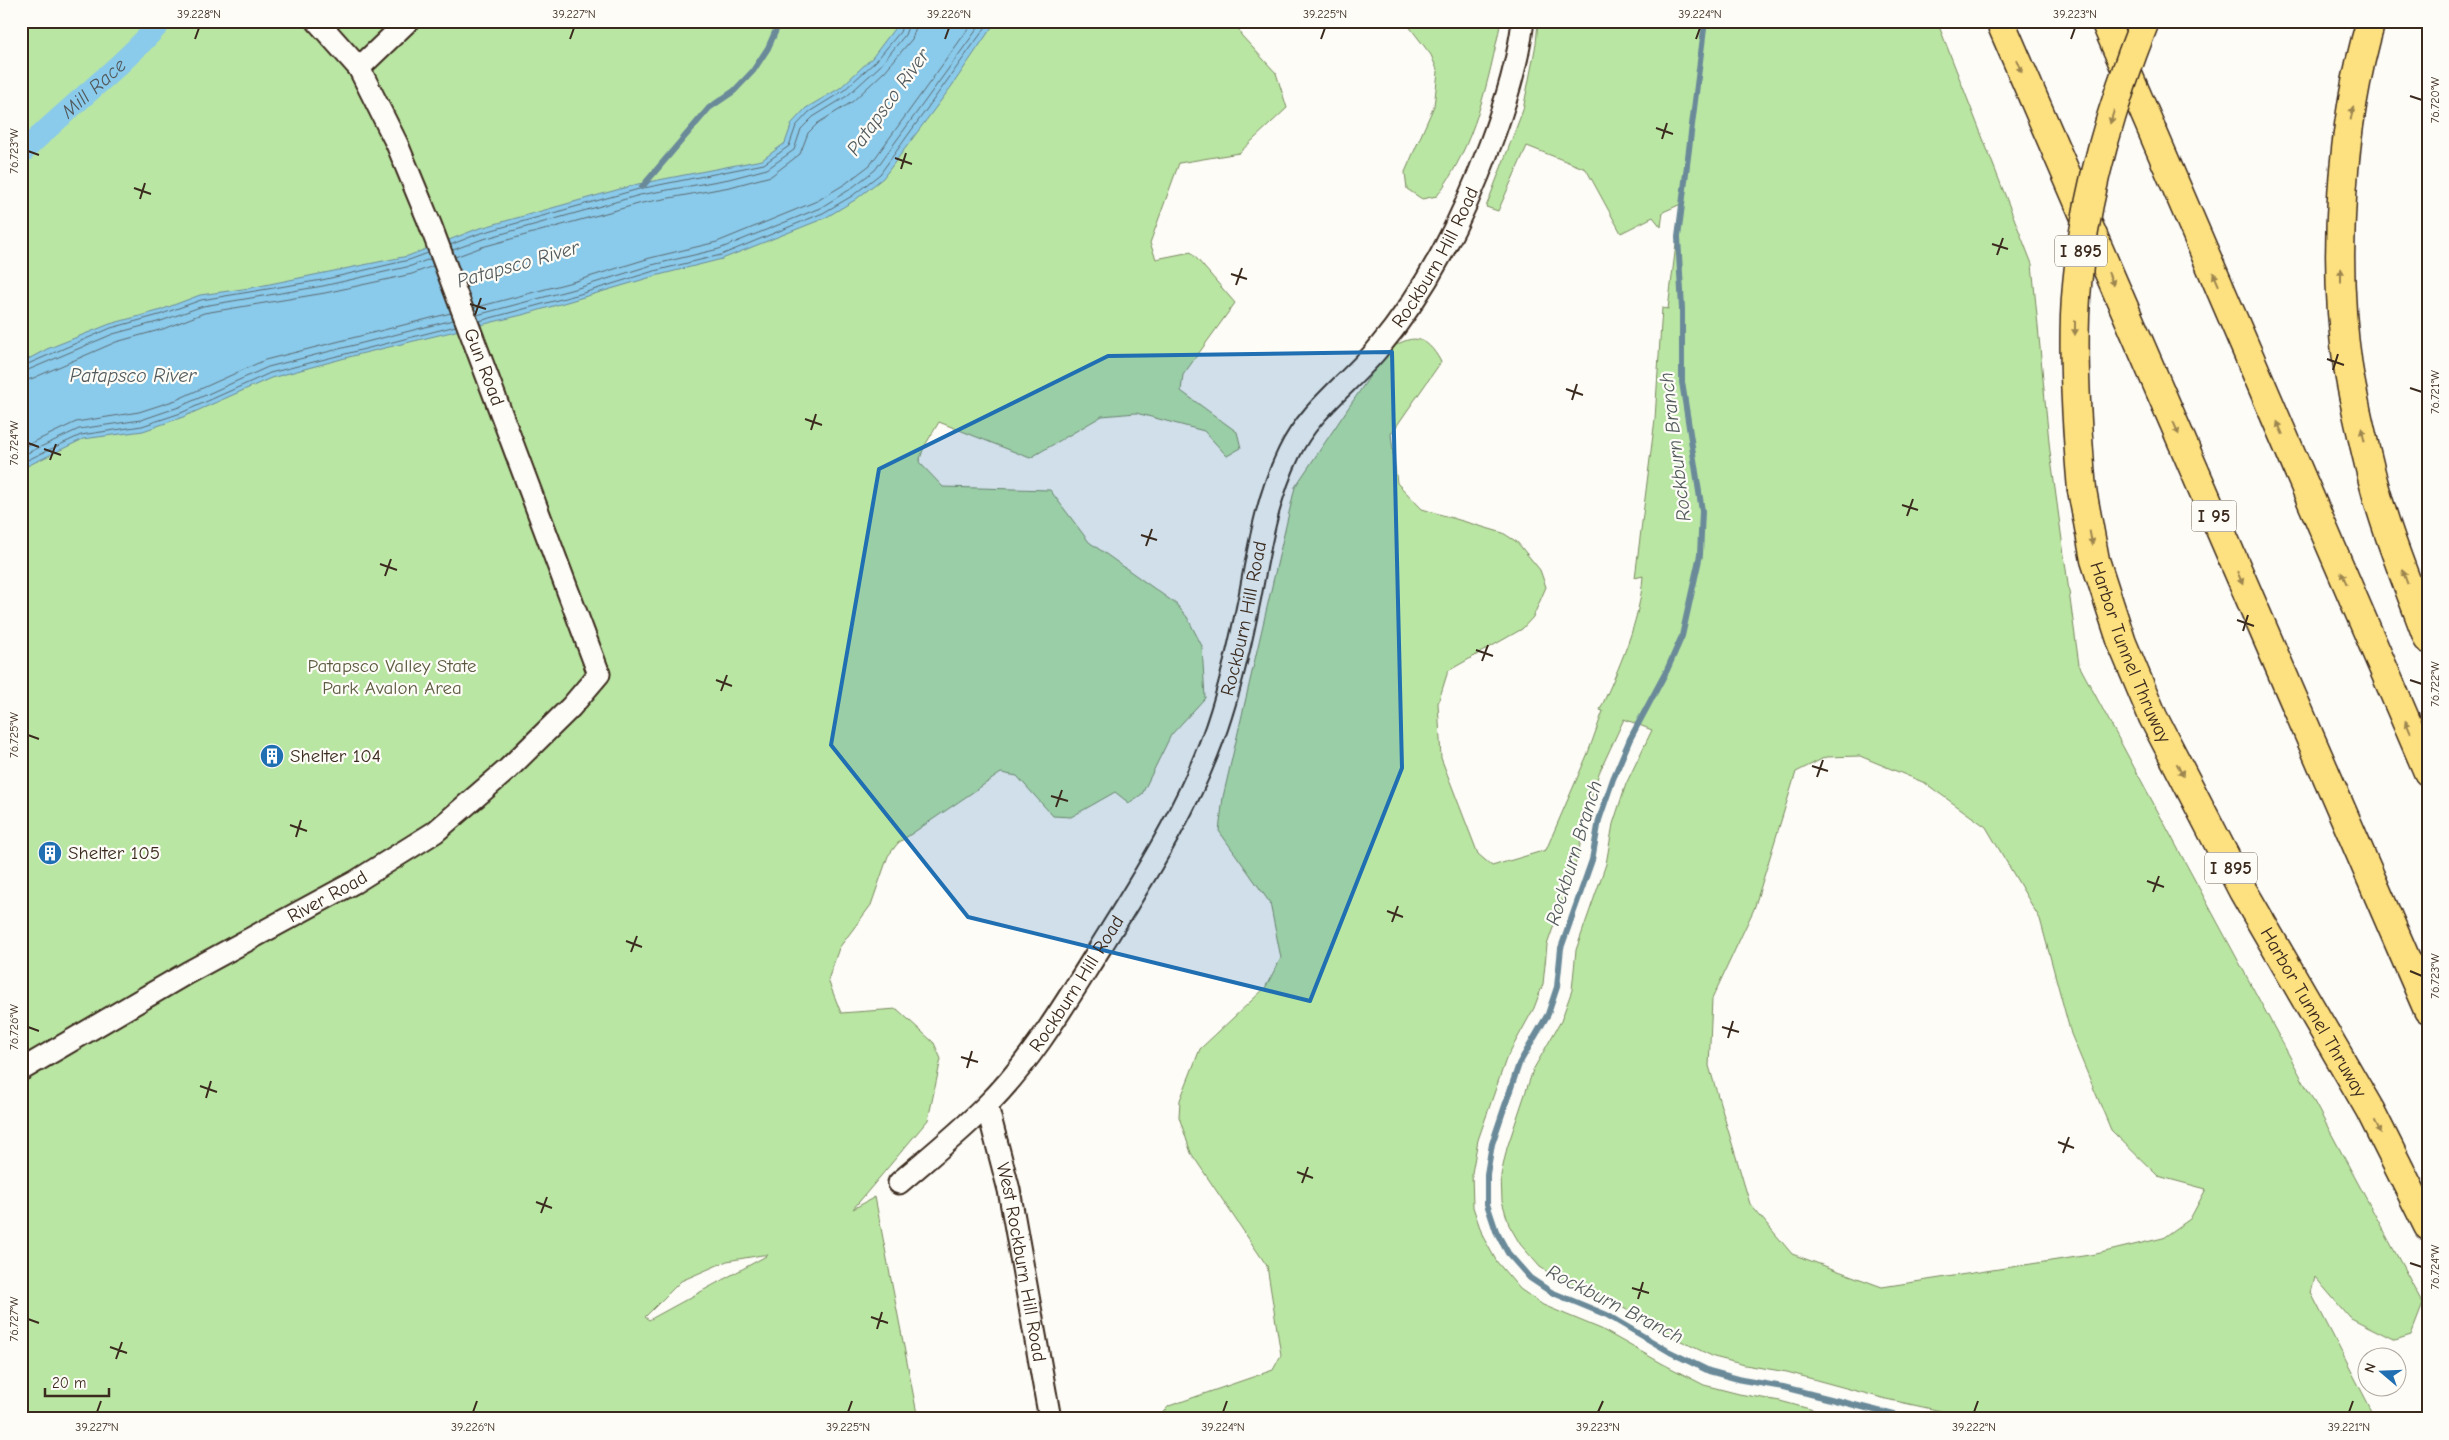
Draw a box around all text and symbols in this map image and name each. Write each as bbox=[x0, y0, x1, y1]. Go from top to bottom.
text: 39.228°N bbox=[177, 7, 221, 21]
text: 39.227°N bbox=[552, 7, 596, 21]
text: 39.226°N bbox=[927, 7, 971, 21]
text: 39.225°N bbox=[1303, 7, 1347, 21]
text: 39.224°N bbox=[1678, 7, 1722, 21]
text: 39.223°N bbox=[2053, 7, 2097, 21]
water label: Patapsco River bbox=[842, 43, 935, 160]
water label: Mill Race bbox=[56, 53, 130, 123]
one-way arrow bbox=[2016, 59, 2024, 73]
text: 76.720°W bbox=[2428, 76, 2442, 123]
one-way arrow bbox=[2348, 104, 2356, 120]
one-way arrow bbox=[2107, 109, 2115, 124]
text: 76.723°W bbox=[7, 128, 21, 174]
street label: Rockburn Hill Road bbox=[1387, 184, 1483, 332]
water label: Patapsco River bbox=[454, 235, 583, 292]
road number: I 895 bbox=[2055, 236, 2107, 266]
one-way arrow bbox=[2337, 266, 2345, 282]
one-way arrow bbox=[2108, 272, 2116, 286]
one-way arrow bbox=[2211, 272, 2219, 286]
one-way arrow bbox=[2071, 320, 2079, 336]
street label: Gun Road bbox=[459, 325, 509, 409]
water label: Patapsco River bbox=[70, 364, 197, 387]
text: 76.721°W bbox=[2428, 369, 2442, 414]
water label: Rockburn Branch bbox=[1654, 371, 1696, 523]
text: 76.724°W bbox=[7, 420, 21, 466]
one-way arrow bbox=[2276, 420, 2284, 435]
one-way arrow bbox=[2172, 421, 2180, 436]
one-way arrow bbox=[2358, 427, 2366, 443]
road number: I 95 bbox=[2192, 501, 2236, 532]
one-way arrow bbox=[2087, 530, 2095, 545]
street label: Rockburn Hill Road bbox=[1216, 539, 1271, 698]
street label: Harbor Tunnel Thruway bbox=[2085, 559, 2176, 747]
one-way arrow bbox=[2401, 569, 2408, 584]
one-way arrow bbox=[2237, 571, 2245, 585]
one-way arrow bbox=[2340, 571, 2348, 585]
park label: Patapsco Valley State Park Avalon Area bbox=[308, 655, 476, 699]
text: 76.722°W bbox=[2428, 661, 2442, 707]
text: 76.725°W bbox=[7, 712, 21, 758]
one-way arrow bbox=[2404, 720, 2412, 734]
building icon: Shelter 104 bbox=[259, 743, 285, 769]
place label: Shelter 104 bbox=[290, 745, 381, 767]
one-way arrow bbox=[2176, 763, 2184, 778]
water label: Rockburn Branch bbox=[1541, 778, 1607, 928]
building icon: Shelter 105 bbox=[37, 840, 63, 866]
place label: Shelter 105 bbox=[68, 842, 160, 864]
road number: I 895 bbox=[2205, 852, 2257, 884]
street label: River Road bbox=[284, 866, 371, 927]
street label: Rockburn Hill Road bbox=[1025, 911, 1129, 1056]
street label: Harbor Tunnel Thruway bbox=[2256, 924, 2372, 1102]
text: 76.723°W bbox=[2428, 953, 2442, 999]
text: 76.726°W bbox=[7, 1004, 21, 1050]
one-way arrow bbox=[2374, 1119, 2382, 1134]
street label: West Rockburn Hill Road bbox=[991, 1160, 1051, 1363]
text: 76.724°W bbox=[2428, 1244, 2442, 1290]
water label: Rockburn Branch bbox=[1543, 1260, 1687, 1348]
text: 76.727°W bbox=[7, 1296, 21, 1341]
north arrow bbox=[2356, 1348, 2406, 1398]
text: N bbox=[2361, 1361, 2380, 1375]
scale bar bbox=[45, 1365, 109, 1397]
text: 20 m bbox=[52, 1374, 86, 1392]
text: 39.227°N bbox=[75, 1420, 119, 1434]
text: 39.226°N bbox=[451, 1420, 495, 1434]
text: 39.225°N bbox=[826, 1420, 870, 1434]
text: 39.224°N bbox=[1201, 1420, 1245, 1434]
text: 39.223°N bbox=[1576, 1420, 1620, 1434]
text: 39.222°N bbox=[1952, 1420, 1996, 1434]
text: 39.221°N bbox=[2328, 1420, 2370, 1434]

